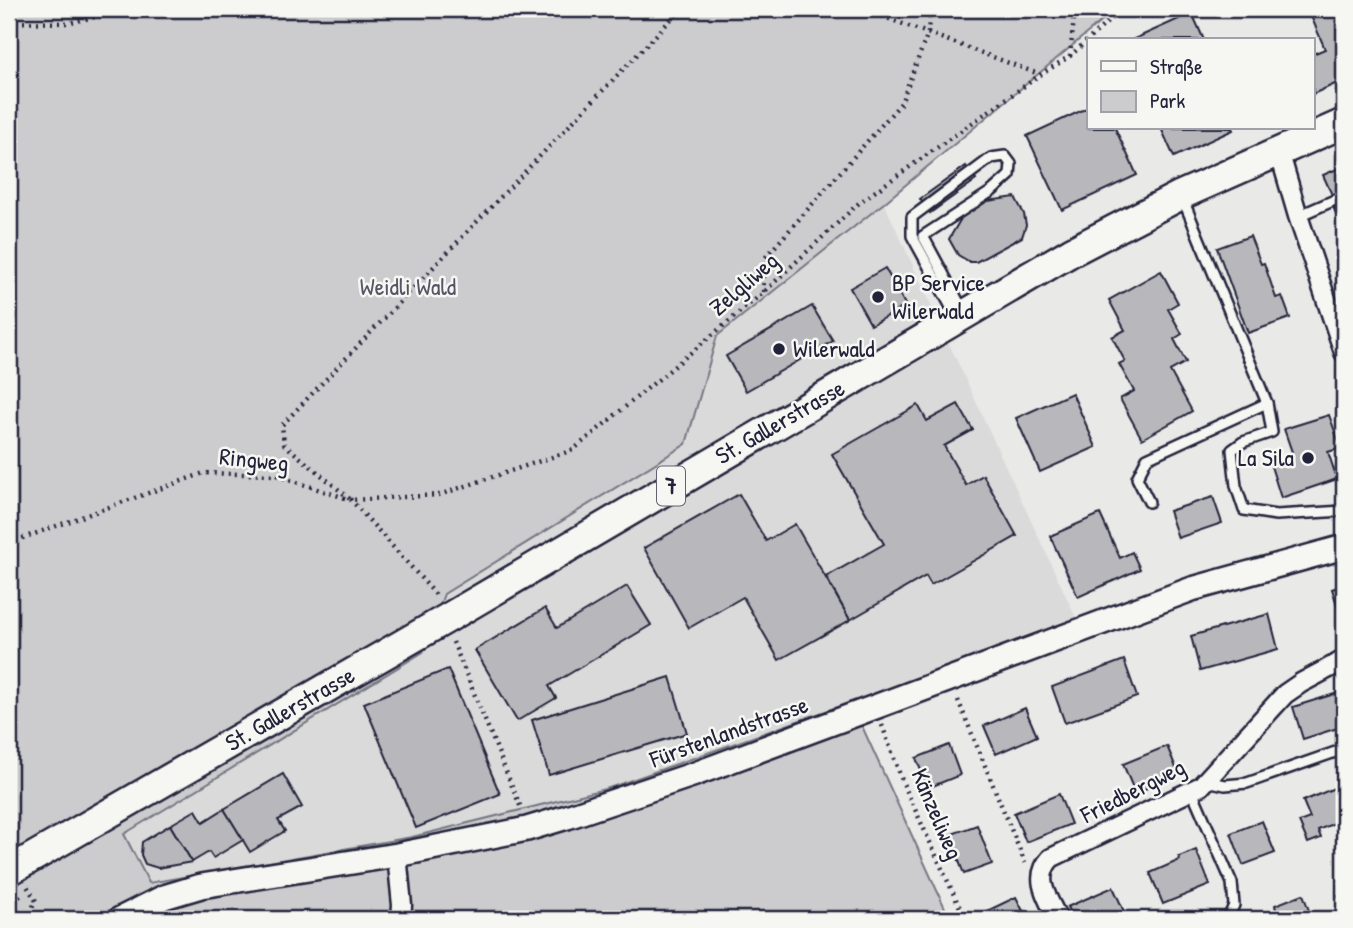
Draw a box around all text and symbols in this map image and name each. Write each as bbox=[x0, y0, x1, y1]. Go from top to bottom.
legend bbox=[1087, 38, 1314, 130]
text: Straße bbox=[1150, 52, 1203, 81]
text: Park bbox=[1150, 86, 1185, 115]
street label: Zelgliweg bbox=[702, 244, 785, 322]
place label: BP Service Wilerwald bbox=[892, 266, 985, 326]
park label: Weidli Wald bbox=[360, 270, 456, 302]
marker: BP Service Wilerwald bbox=[870, 289, 886, 305]
place label: Wilerwald bbox=[793, 332, 875, 364]
marker: Wilerwald bbox=[771, 341, 787, 357]
street label: St. Gallerstrasse bbox=[709, 371, 850, 471]
street label: Ringweg bbox=[218, 439, 290, 479]
place label: La Sila bbox=[1238, 441, 1294, 473]
marker: La Sila bbox=[1300, 450, 1316, 466]
road number: 7 bbox=[657, 466, 685, 506]
street label: St. Gallerstrasse bbox=[219, 658, 360, 758]
street label: Fürstenlandstrasse bbox=[644, 688, 812, 775]
street label: Friedbergweg bbox=[1074, 750, 1190, 831]
street label: Känzeliweg bbox=[904, 763, 971, 864]

